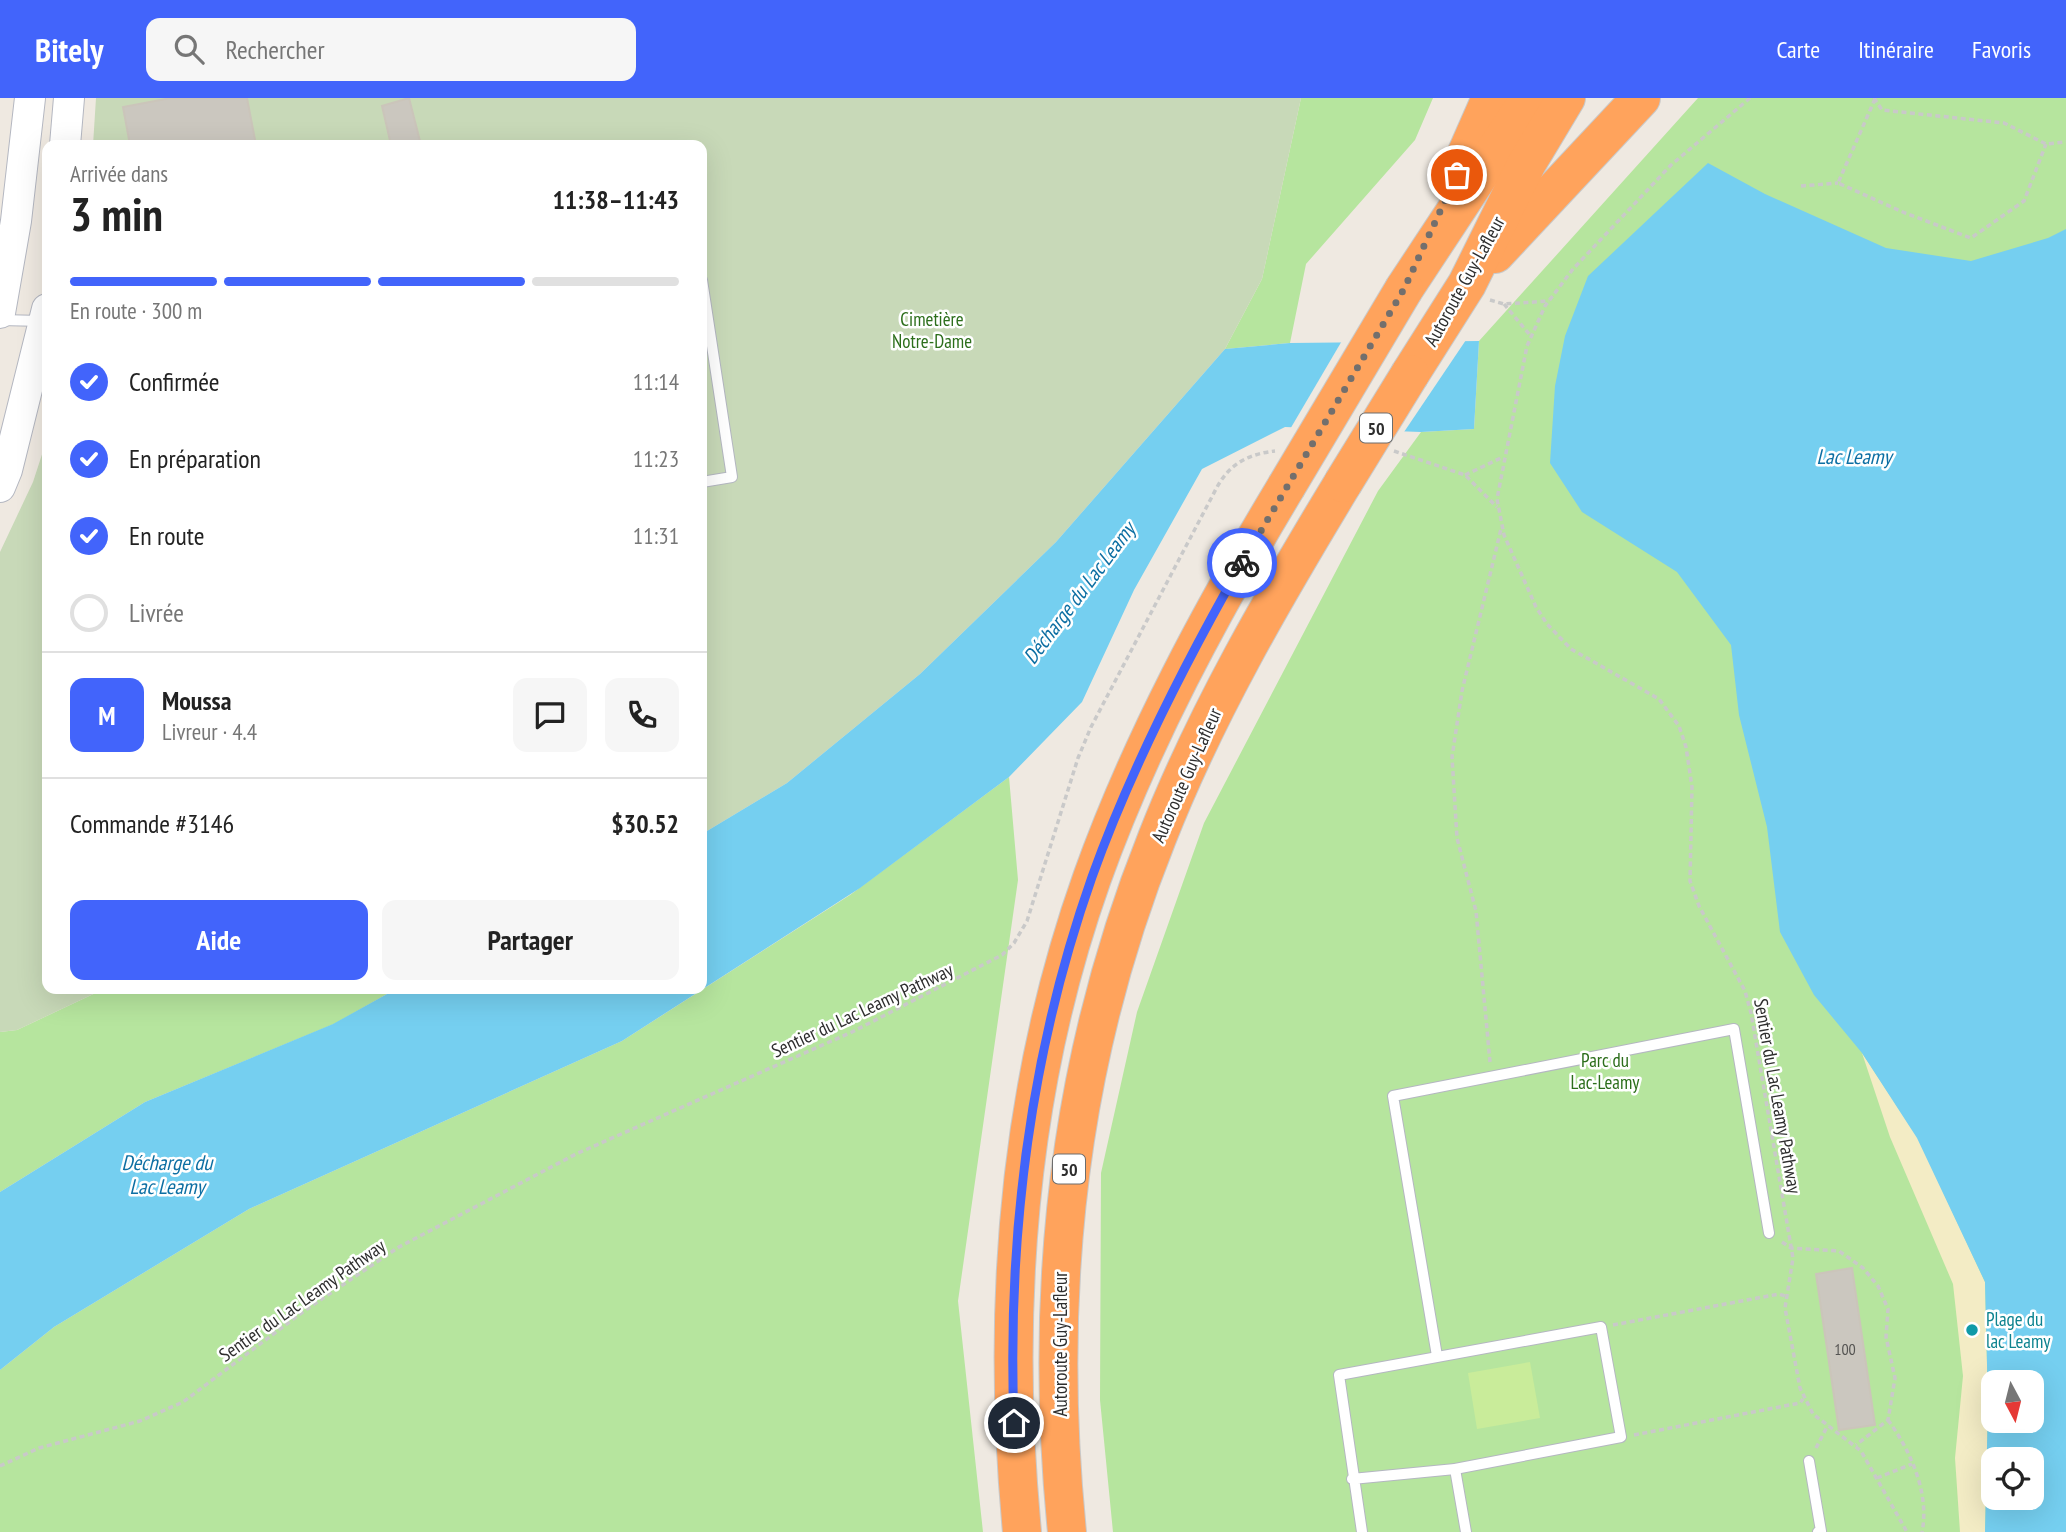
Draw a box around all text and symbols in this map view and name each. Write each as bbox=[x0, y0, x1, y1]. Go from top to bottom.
search box bbox=[146, 18, 636, 81]
text: Bitely bbox=[35, 28, 104, 71]
icon: search bbox=[170, 30, 208, 68]
text: Rechercher bbox=[226, 33, 325, 66]
text: Carte bbox=[1776, 34, 1820, 65]
text: Itinéraire bbox=[1858, 34, 1934, 65]
text: Favoris bbox=[1972, 34, 2031, 65]
pin bbox=[1427, 145, 1487, 205]
icon: bag bbox=[1438, 156, 1476, 194]
text: Arrivée dans bbox=[70, 159, 168, 188]
text: 11:38–11:43 bbox=[552, 183, 679, 216]
text: 3 min bbox=[70, 184, 163, 244]
street label: Autoroute Guy-Lafleur bbox=[1418, 211, 1510, 350]
text: En route · 300 m bbox=[70, 296, 202, 325]
park label: Cimetière Notre-Dame bbox=[892, 307, 972, 353]
icon: check bbox=[70, 363, 108, 401]
text: Confirmée bbox=[129, 365, 220, 398]
text: 11:14 bbox=[633, 367, 679, 396]
road number: 50 bbox=[1360, 414, 1392, 442]
icon: check bbox=[70, 440, 108, 478]
text: En préparation bbox=[129, 442, 261, 475]
water label: Lac Leamy bbox=[1817, 443, 1894, 470]
text: 11:23 bbox=[633, 444, 679, 473]
water label: Décharge du Lac Leamy bbox=[1017, 515, 1143, 669]
icon: check bbox=[70, 517, 108, 555]
text: En route bbox=[129, 519, 204, 552]
text: 11:31 bbox=[633, 521, 679, 550]
courier bbox=[1207, 528, 1277, 598]
icon: bike bbox=[1223, 544, 1261, 582]
text: Livrée bbox=[129, 596, 184, 629]
button: chat bbox=[513, 678, 587, 752]
button: phone bbox=[605, 678, 679, 752]
text: Moussa bbox=[162, 684, 231, 717]
text: M bbox=[98, 699, 116, 732]
street label: Autoroute Guy-Lafleur bbox=[1146, 703, 1227, 846]
text: Livreur · 4.4 bbox=[162, 717, 257, 746]
text: Commande #3146 bbox=[70, 807, 234, 840]
text: $30.52 bbox=[611, 807, 679, 840]
button: Aide bbox=[70, 900, 368, 980]
button: Partager bbox=[382, 900, 679, 980]
street label: Sentier du Lac Leamy Pathway bbox=[767, 957, 957, 1063]
street label: Sentier du Lac Leamy Pathway bbox=[1749, 997, 1807, 1196]
park label: Parc du Lac-Leamy bbox=[1571, 1048, 1640, 1094]
water label: Décharge du Lac Leamy bbox=[122, 1149, 214, 1200]
road number: 50 bbox=[1053, 1154, 1085, 1184]
street label: Sentier du Lac Leamy Pathway bbox=[214, 1233, 391, 1366]
street label: Autoroute Guy-Lafleur bbox=[1048, 1271, 1072, 1416]
place label: Plage du lac Leamy bbox=[1986, 1307, 2051, 1353]
marker: Plage du lac Leamy bbox=[1964, 1322, 1980, 1338]
house number: 100 bbox=[1834, 1339, 1856, 1359]
north arrow bbox=[1981, 1370, 2044, 1433]
map controls bbox=[1981, 1370, 2044, 1510]
pin bbox=[984, 1393, 1044, 1453]
icon: home bbox=[995, 1404, 1033, 1442]
button: locate bbox=[1981, 1447, 2044, 1510]

